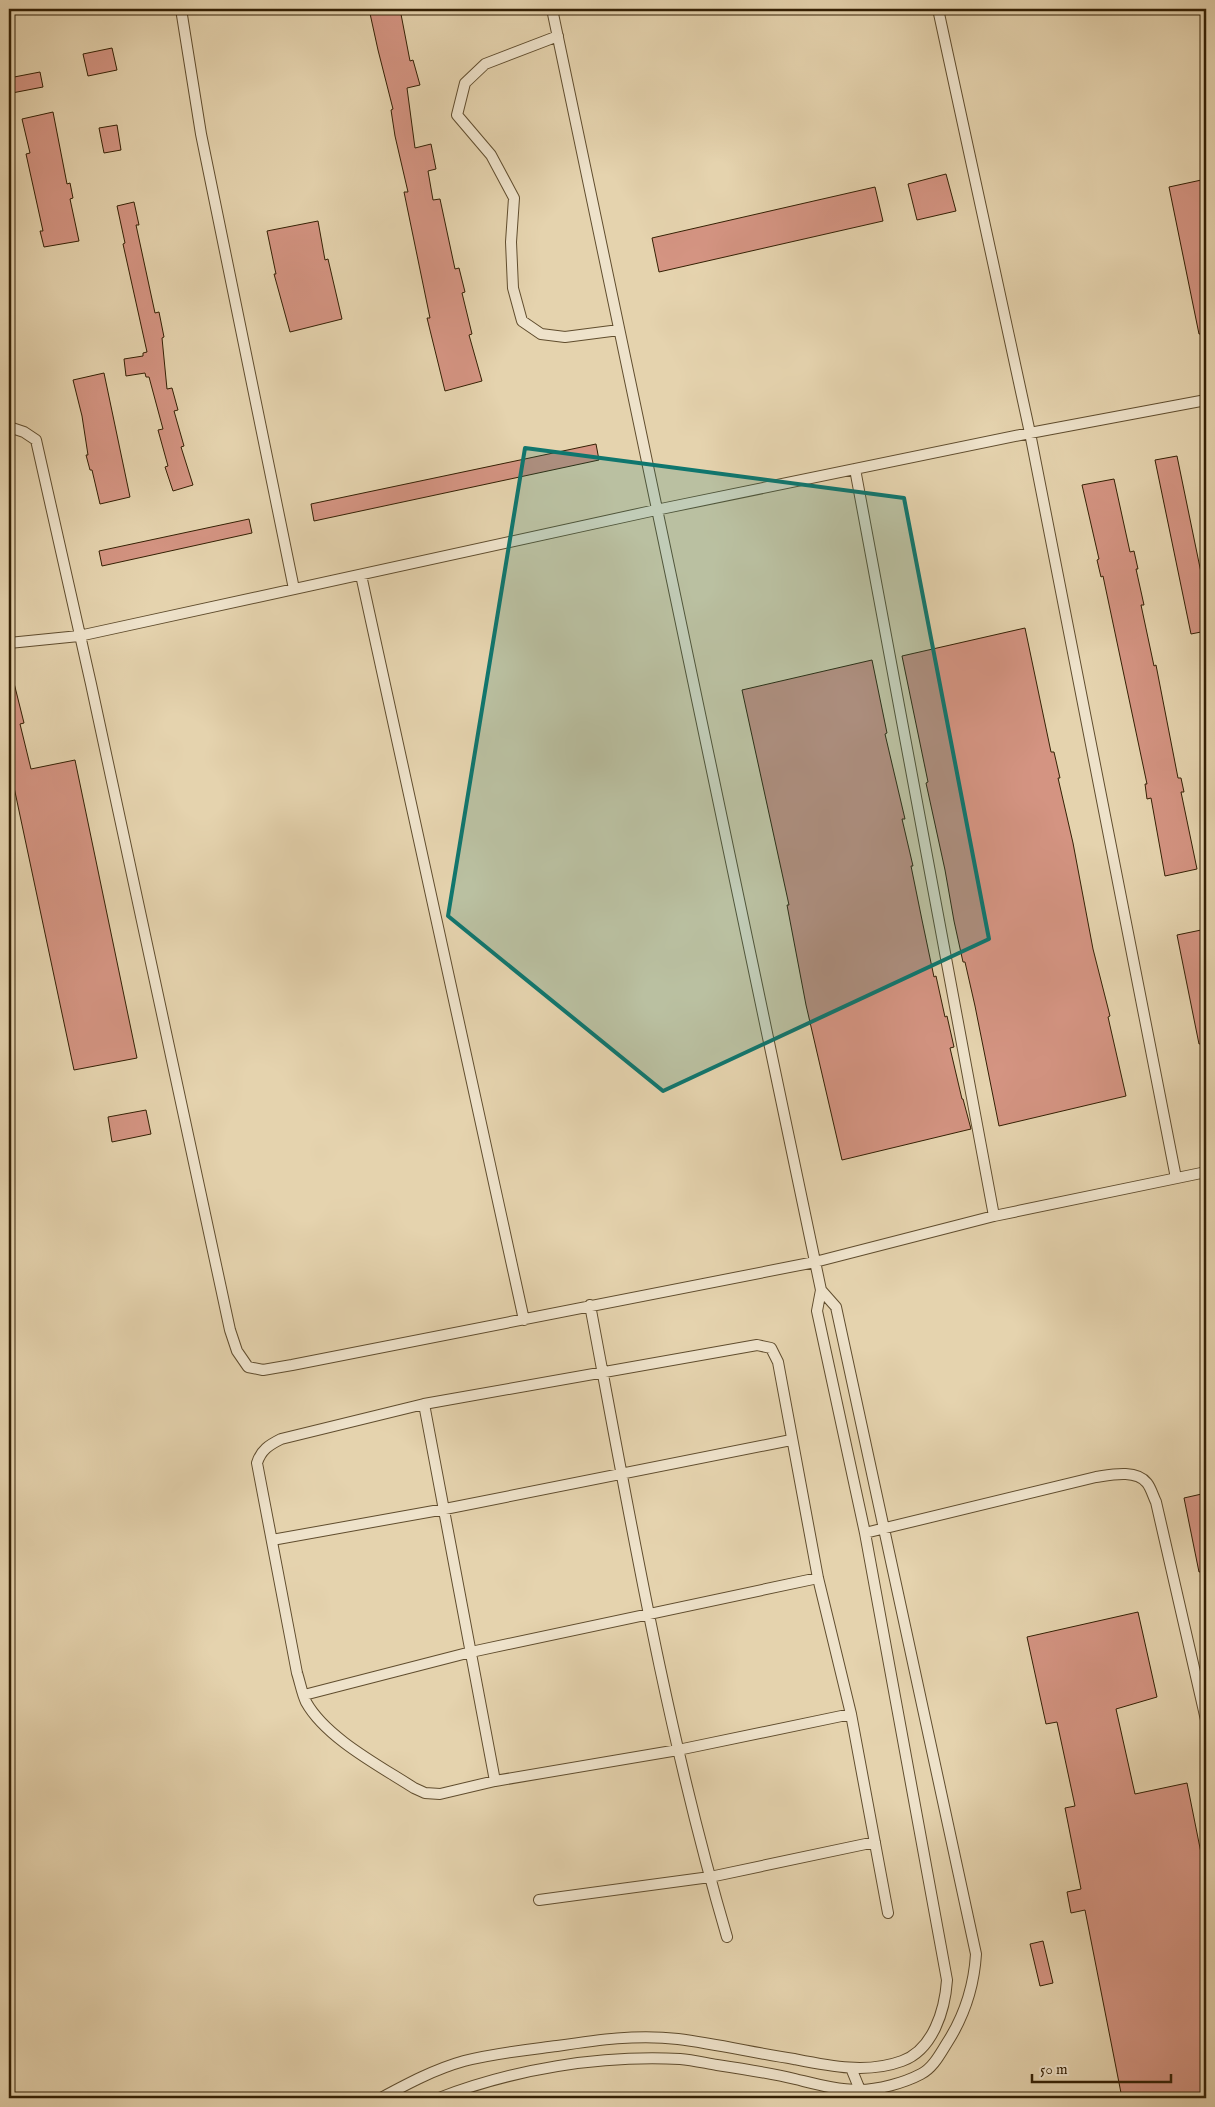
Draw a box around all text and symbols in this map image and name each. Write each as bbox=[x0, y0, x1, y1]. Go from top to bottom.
scale bar bbox=[1032, 2052, 1171, 2084]
text: 50 m bbox=[1040, 2060, 1068, 2079]

